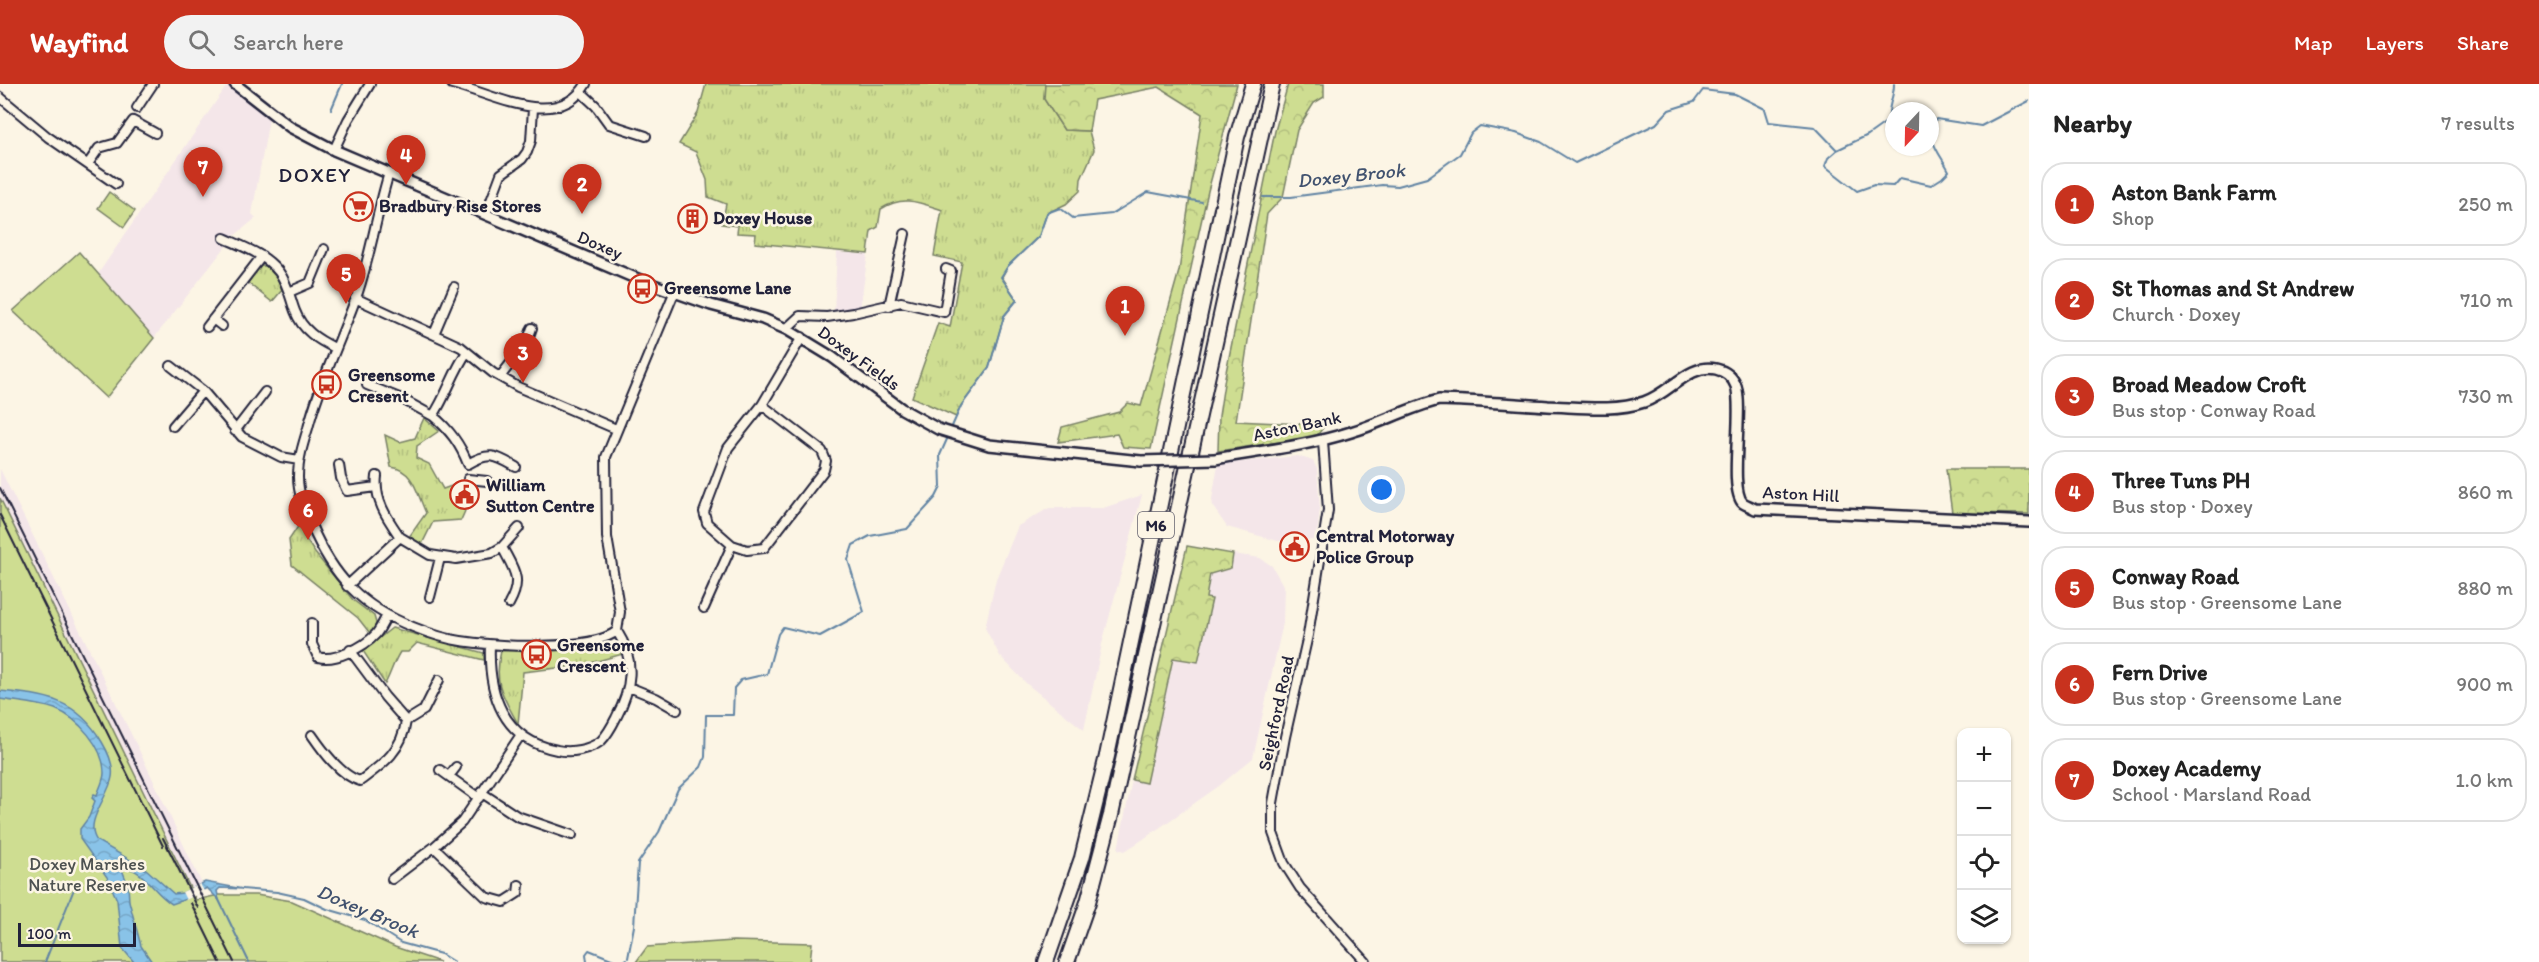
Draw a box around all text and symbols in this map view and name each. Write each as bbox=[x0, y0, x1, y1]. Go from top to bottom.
search box bbox=[164, 15, 584, 69]
text: Wayfind bbox=[30, 25, 128, 59]
icon: search bbox=[185, 26, 218, 59]
text: Search here bbox=[233, 29, 344, 56]
text: Map bbox=[2294, 30, 2333, 55]
text: Layers bbox=[2366, 30, 2424, 55]
text: Share bbox=[2457, 30, 2509, 55]
north arrow bbox=[1885, 102, 1939, 156]
text: Nearby bbox=[2053, 107, 2132, 139]
text: 7 results bbox=[2441, 111, 2515, 135]
pin: 4 bbox=[386, 135, 426, 185]
pin: 7 bbox=[184, 147, 222, 197]
water label: Doxey Brook bbox=[1296, 157, 1408, 193]
district label: DOXEY bbox=[278, 162, 352, 187]
pin: 2 bbox=[562, 164, 602, 214]
text: Aston Bank Farm bbox=[2112, 179, 2276, 206]
supermarket icon: Bradbury Rise Stores bbox=[342, 190, 374, 222]
text: 1 bbox=[2070, 192, 2079, 216]
text: 250 m bbox=[2458, 192, 2513, 216]
place label: Bradbury Rise Stores bbox=[379, 195, 541, 217]
building icon: Doxey House bbox=[676, 202, 708, 234]
text: Shop bbox=[2112, 206, 2154, 230]
place label: Doxey House bbox=[713, 207, 813, 229]
street label: Doxey bbox=[574, 226, 626, 265]
pin: 5 bbox=[326, 254, 366, 304]
bus stop icon: Greensome Lane bbox=[627, 272, 659, 304]
text: St Thomas and St Andrew bbox=[2112, 275, 2354, 302]
place label: Greensome Lane bbox=[664, 277, 792, 299]
pin: 1 bbox=[1106, 286, 1144, 336]
text: 2 bbox=[2069, 288, 2080, 312]
text: 710 m bbox=[2460, 288, 2513, 312]
text: Church · Doxey bbox=[2112, 302, 2240, 326]
street label: Doxey Fields bbox=[813, 321, 905, 395]
pin: 3 bbox=[504, 334, 542, 383]
place label: Greensome Cresent bbox=[348, 364, 436, 407]
bus stop icon: Greensome Cresent bbox=[311, 369, 343, 401]
text: Broad Meadow Croft bbox=[2112, 371, 2306, 398]
text: 3 bbox=[2069, 384, 2080, 408]
text: 730 m bbox=[2459, 384, 2513, 408]
text: Bus stop · Conway Road bbox=[2112, 398, 2316, 422]
street label: Aston Bank bbox=[1251, 406, 1343, 446]
text: Three Tuns PH bbox=[2112, 467, 2250, 494]
place label: William Sutton Centre bbox=[486, 474, 595, 517]
your location bbox=[1367, 475, 1396, 504]
public building icon: William Sutton Centre bbox=[449, 479, 481, 511]
text: 4 bbox=[2068, 480, 2081, 504]
text: 860 m bbox=[2458, 480, 2513, 504]
street label: Aston Hill bbox=[1762, 481, 1840, 507]
pin: 6 bbox=[288, 490, 328, 540]
text: Bus stop · Doxey bbox=[2112, 494, 2253, 518]
road number: M6 bbox=[1138, 512, 1174, 538]
place label: Central Motorway Police Group bbox=[1316, 525, 1455, 568]
public building icon: Central Motorway Police Group bbox=[1279, 530, 1311, 562]
text: Conway Road bbox=[2112, 563, 2239, 590]
text: 5 bbox=[2069, 576, 2080, 600]
text: 880 m bbox=[2457, 576, 2513, 600]
text: Bus stop · Greensome Lane bbox=[2112, 590, 2342, 614]
place label: Greensome Crescent bbox=[557, 634, 645, 677]
bus stop icon: Greensome Crescent bbox=[520, 639, 552, 671]
street label: Seighford Road bbox=[1253, 653, 1299, 773]
text: Fern Drive bbox=[2112, 659, 2208, 686]
text: 6 bbox=[2069, 672, 2080, 696]
text: 900 m bbox=[2457, 672, 2513, 696]
text: Bus stop · Greensome Lane bbox=[2112, 686, 2342, 710]
map controls bbox=[1957, 728, 2011, 944]
button: + bbox=[1957, 728, 2011, 782]
text: Doxey Academy bbox=[2112, 755, 2261, 782]
text: 7 bbox=[2070, 768, 2079, 792]
text: 1.0 km bbox=[2456, 768, 2513, 792]
button: − bbox=[1957, 782, 2011, 836]
text: School · Marsland Road bbox=[2112, 782, 2311, 806]
button: locate bbox=[1957, 836, 2011, 890]
park label: Doxey Marshes Nature Reserve bbox=[28, 853, 146, 896]
water label: Doxey Brook bbox=[314, 879, 424, 944]
button: layers bbox=[1957, 890, 2011, 944]
scale bar bbox=[18, 920, 136, 948]
text: 100 m bbox=[27, 924, 71, 943]

